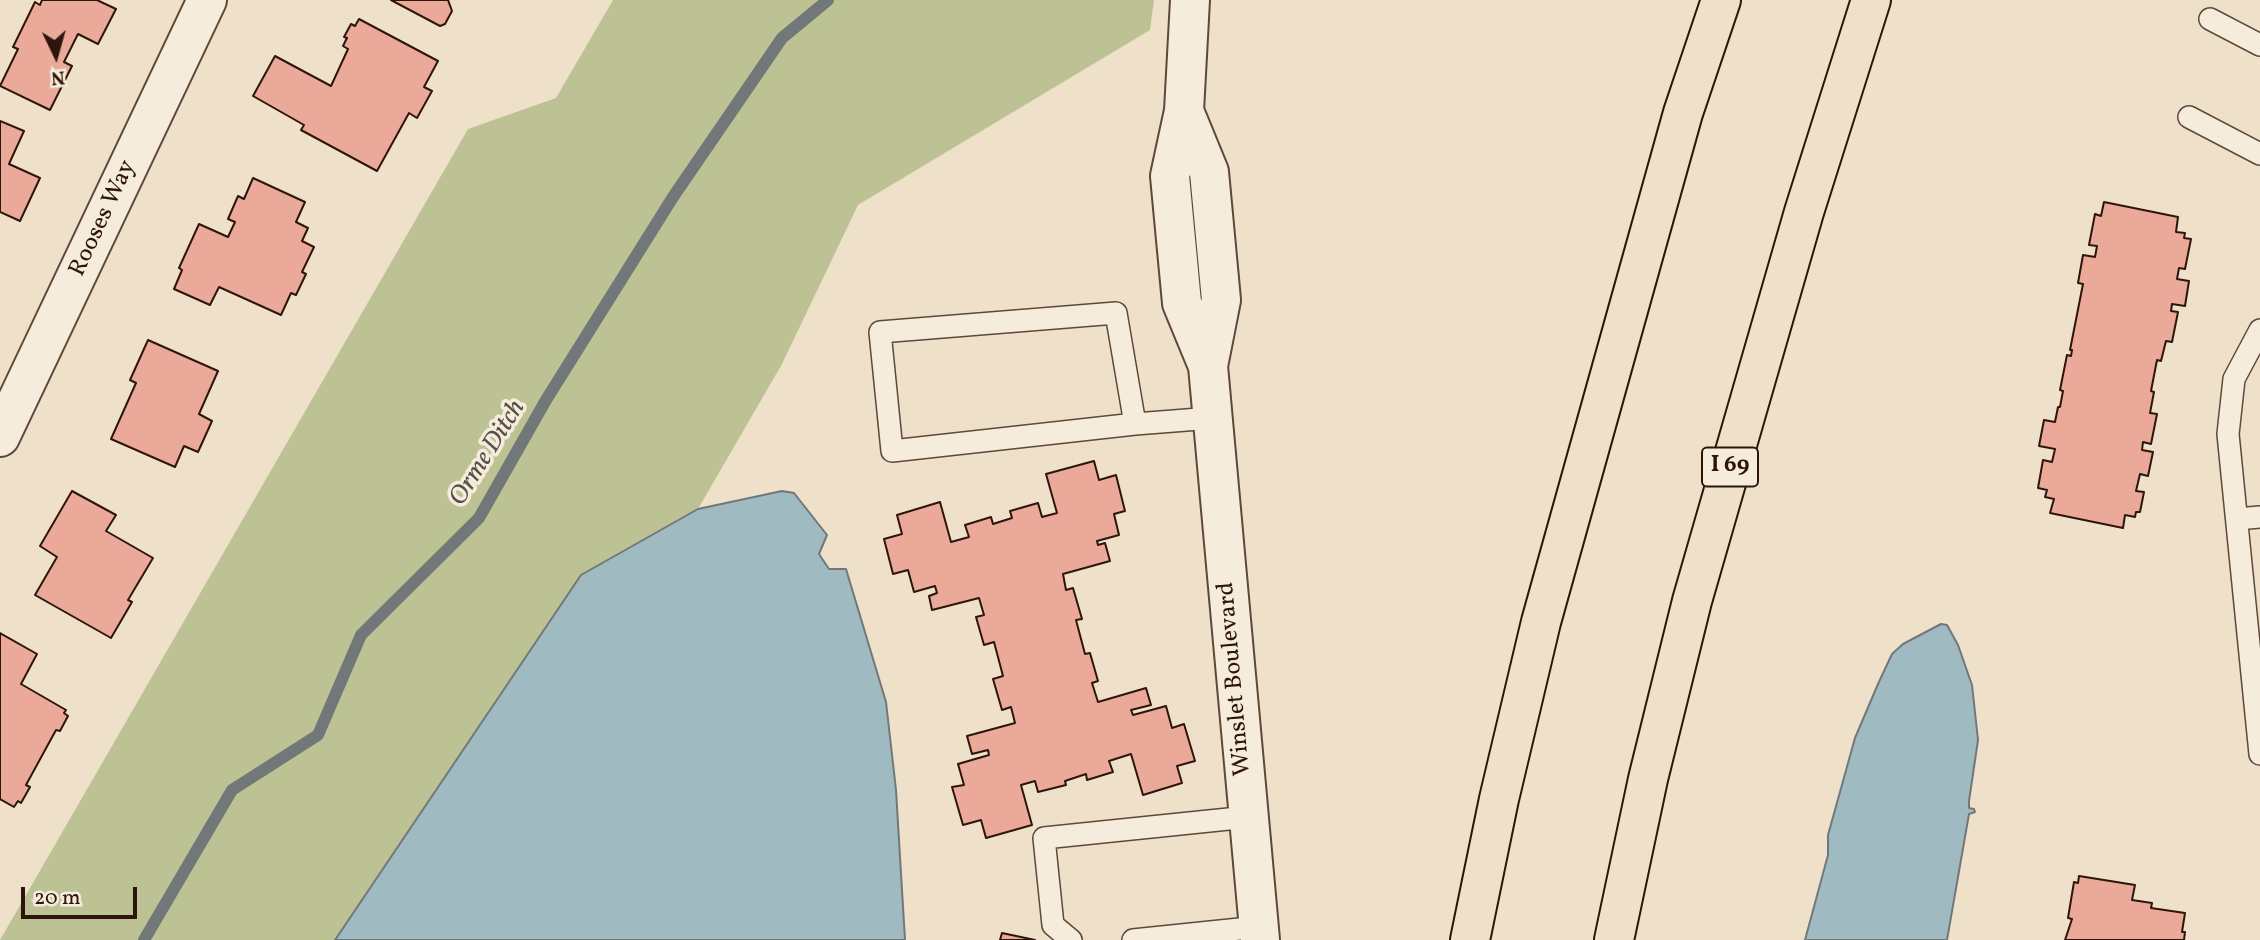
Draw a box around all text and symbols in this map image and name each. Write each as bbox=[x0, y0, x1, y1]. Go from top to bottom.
north arrow bbox=[21, 21, 91, 91]
text: N bbox=[50, 63, 66, 90]
street label: Rooses Way bbox=[65, 156, 143, 282]
water label: Orme Ditch bbox=[444, 395, 534, 513]
road number: I 69 bbox=[1702, 447, 1758, 486]
street label: Winslet Boulevard bbox=[1213, 581, 1259, 777]
scale bar bbox=[24, 874, 140, 918]
text: 20 m bbox=[34, 884, 80, 913]

